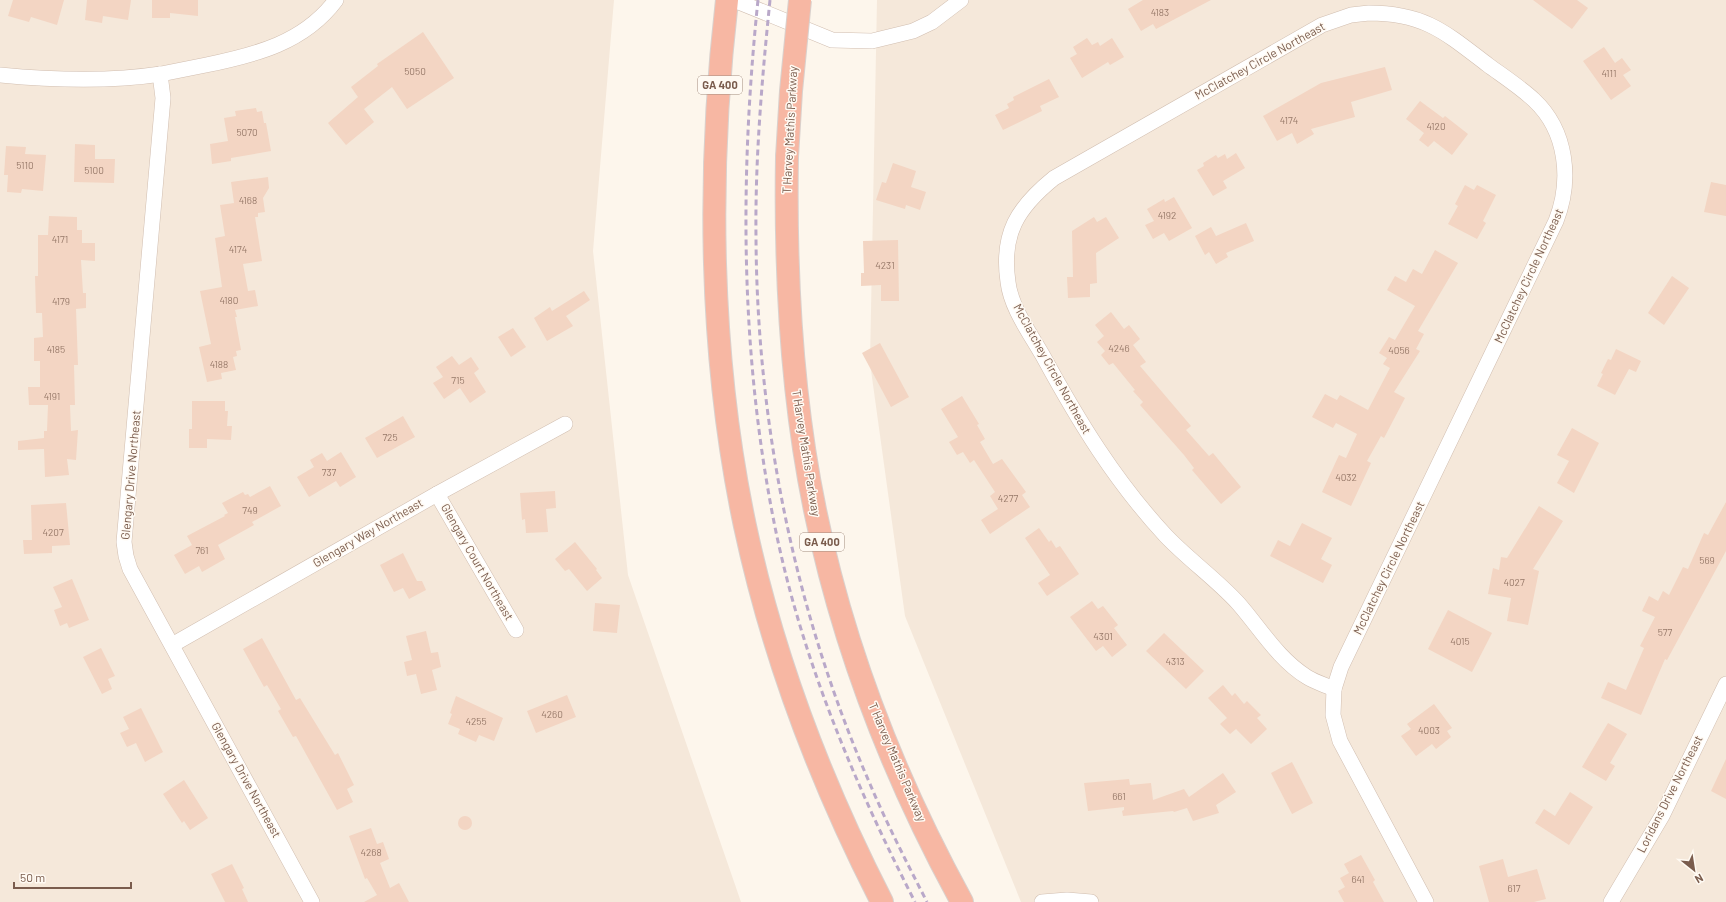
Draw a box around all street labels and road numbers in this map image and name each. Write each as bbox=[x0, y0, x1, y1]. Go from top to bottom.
street label: McClatchey Circle Northeast bbox=[1192, 18, 1327, 102]
street label: T Harvey Mathis Parkway bbox=[779, 65, 799, 194]
road number: GA 400 bbox=[698, 76, 742, 94]
street label: McClatchey Circle Northeast bbox=[1491, 206, 1565, 345]
street label: McClatchey Circle Northeast bbox=[1011, 301, 1095, 436]
street label: T Harvey Mathis Parkway bbox=[790, 389, 824, 518]
street label: Glengary Drive Northeast bbox=[117, 410, 143, 540]
street label: Glengary Way Northeast bbox=[310, 495, 425, 569]
street label: McClatchey Circle Northeast bbox=[1350, 498, 1427, 637]
street label: Glengary Court Northeast bbox=[439, 501, 517, 622]
road number: GA 400 bbox=[800, 533, 844, 551]
street label: T Harvey Mathis Parkway bbox=[866, 700, 930, 824]
street label: Glengary Drive Northeast bbox=[209, 719, 284, 840]
street label: Loridans Drive Northeast bbox=[1633, 733, 1705, 855]

